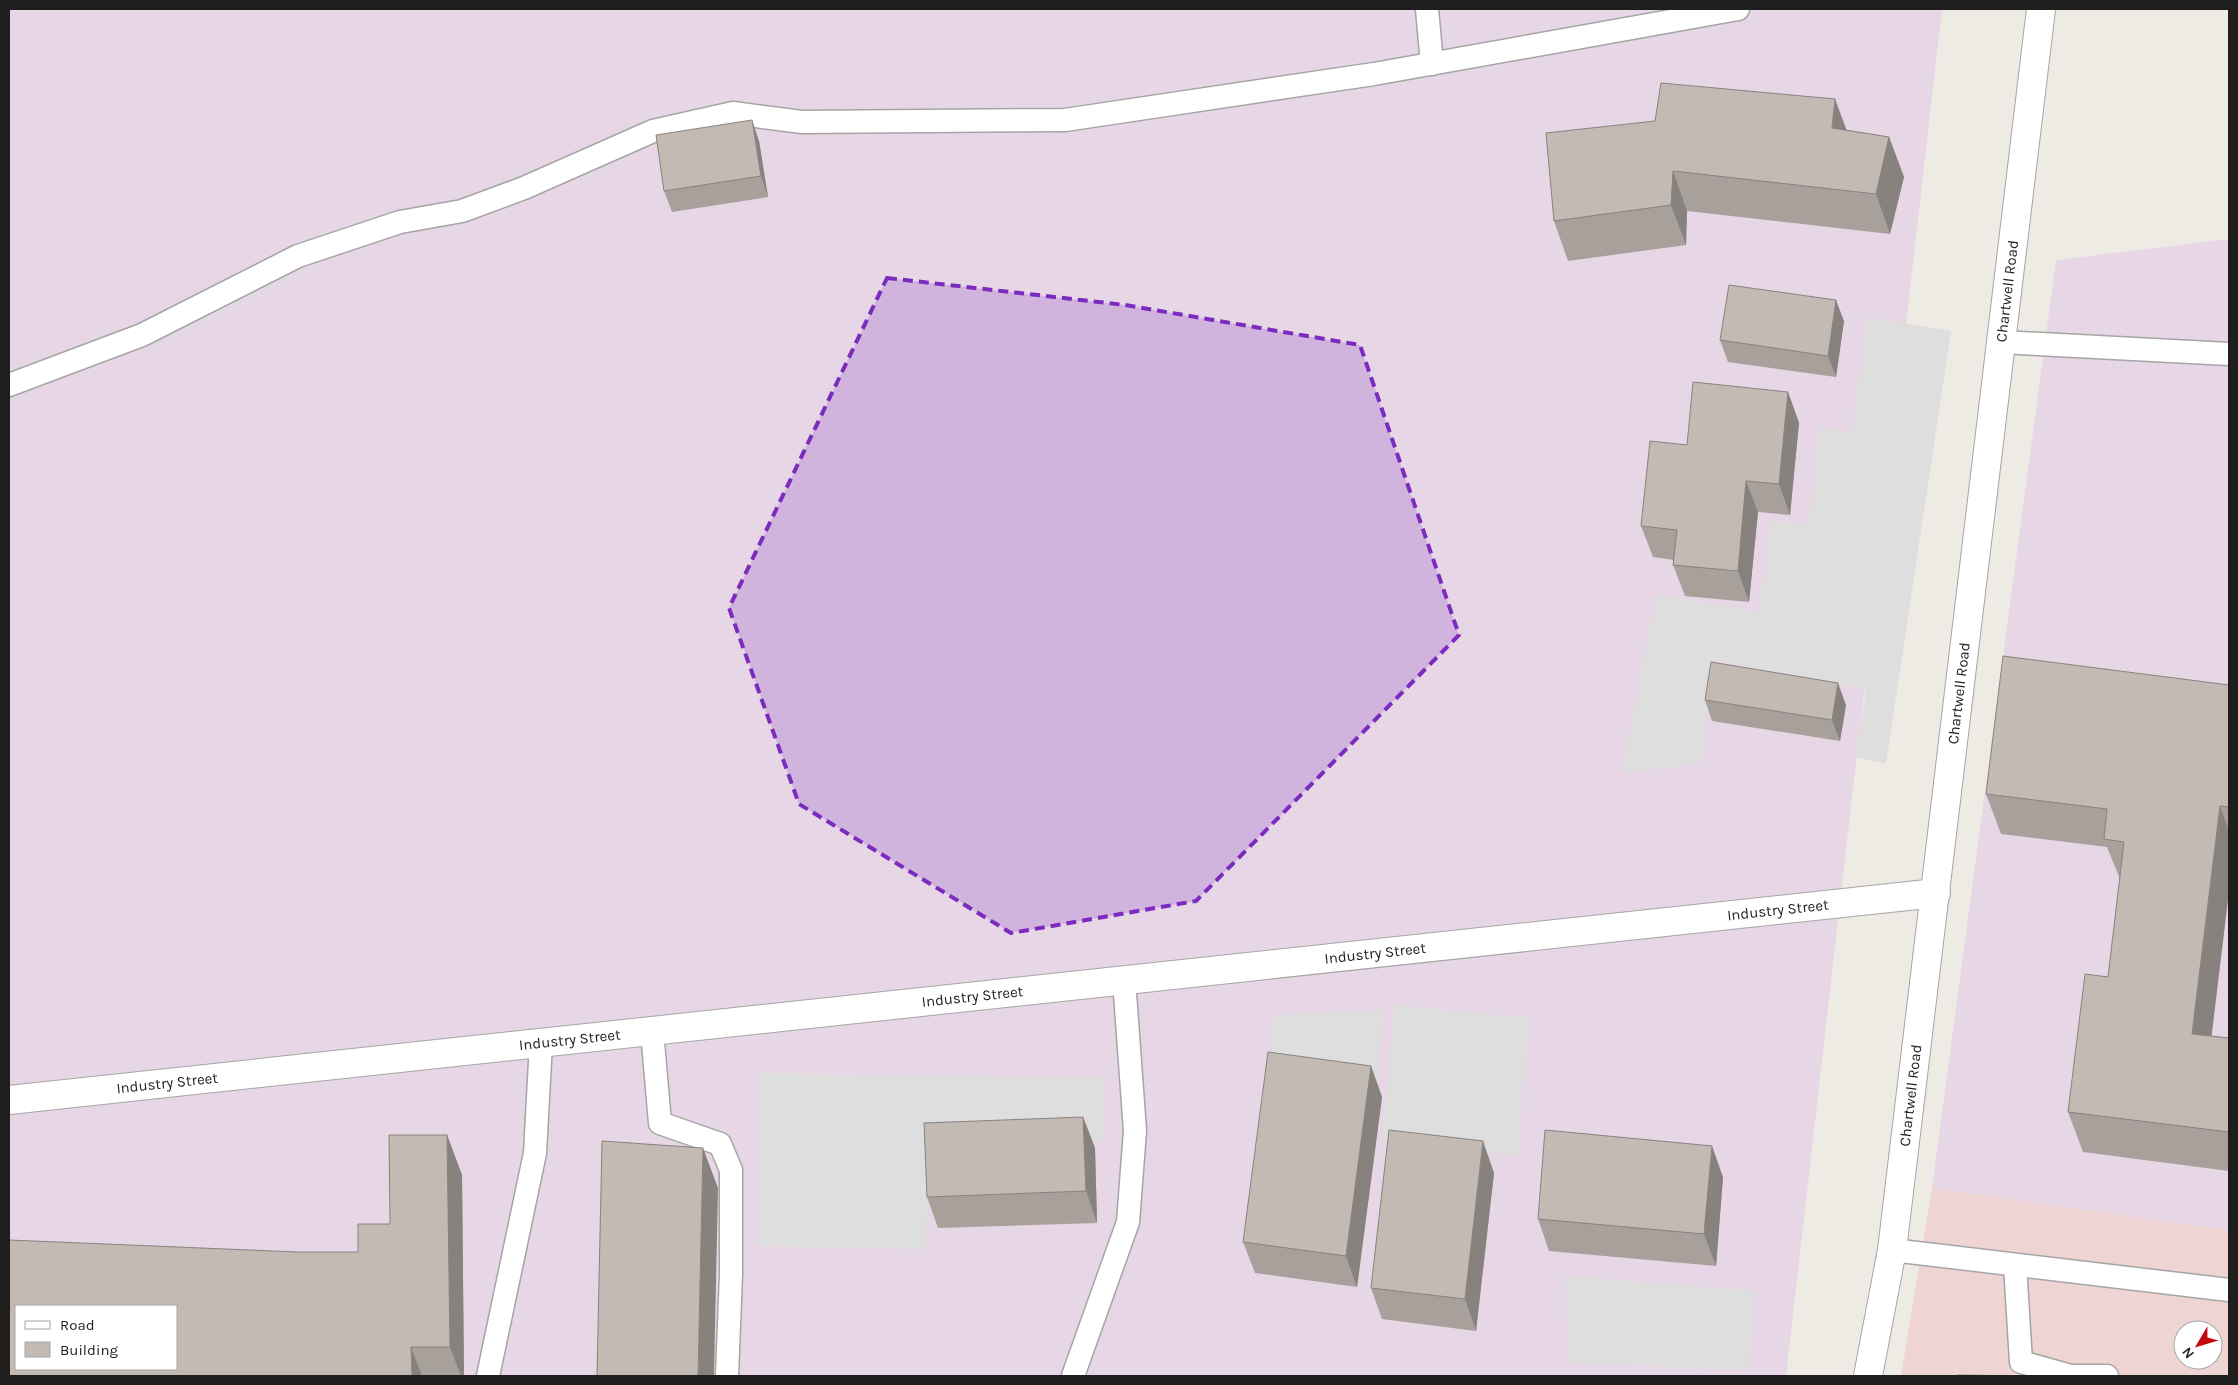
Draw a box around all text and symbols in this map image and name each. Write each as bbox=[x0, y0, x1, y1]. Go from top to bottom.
street label: Chartwell Road bbox=[1992, 239, 2022, 343]
street label: Chartwell Road bbox=[1944, 641, 1974, 745]
street label: Industry Street bbox=[1726, 896, 1830, 924]
street label: Industry Street bbox=[1323, 939, 1427, 968]
street label: Industry Street bbox=[921, 982, 1024, 1011]
street label: Industry Street bbox=[518, 1025, 622, 1054]
street label: Chartwell Road bbox=[1896, 1043, 1926, 1147]
street label: Industry Street bbox=[115, 1069, 219, 1097]
legend bbox=[15, 1305, 178, 1370]
text: Road bbox=[60, 1316, 95, 1334]
north arrow bbox=[2173, 1320, 2223, 1370]
text: Building bbox=[60, 1341, 118, 1359]
text: N bbox=[2178, 1344, 2198, 1362]

